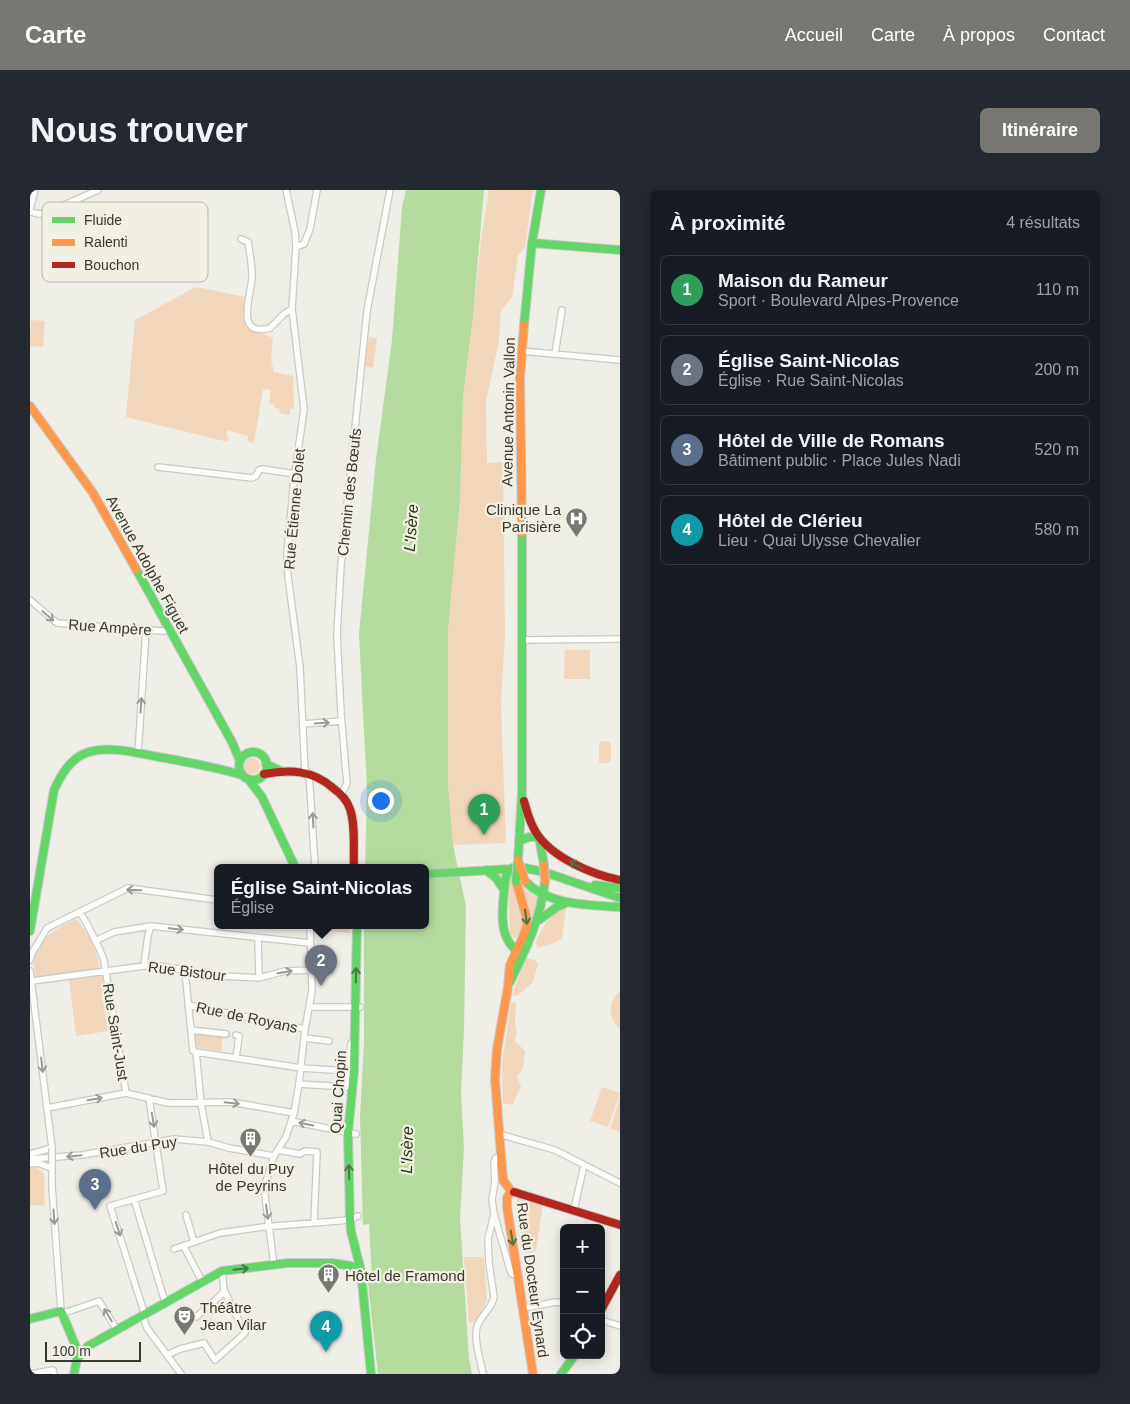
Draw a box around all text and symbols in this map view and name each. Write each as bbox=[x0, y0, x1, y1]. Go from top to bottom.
text: Carte bbox=[25, 21, 86, 48]
text: Accueil bbox=[785, 25, 843, 45]
text: Carte bbox=[871, 25, 915, 45]
text: À propos bbox=[943, 25, 1015, 45]
text: Contact bbox=[1043, 25, 1105, 45]
button: Itinéraire bbox=[980, 108, 1100, 153]
text: Nous trouver bbox=[30, 110, 248, 149]
legend bbox=[42, 202, 208, 282]
text: À proximité bbox=[670, 211, 786, 234]
text: Fluide bbox=[84, 212, 122, 228]
text: 4 résultats bbox=[1006, 214, 1080, 231]
text: Ralenti bbox=[84, 234, 128, 250]
text: Bouchon bbox=[84, 257, 139, 273]
text: Maison du Rameur bbox=[718, 270, 888, 291]
text: 1 bbox=[683, 281, 691, 298]
text: 110 m bbox=[1036, 281, 1079, 298]
text: Sport · Boulevard Alpes-Provence bbox=[718, 292, 959, 309]
street label: Avenue Antonin Vallon bbox=[498, 337, 518, 487]
text: Église Saint-Nicolas bbox=[718, 350, 900, 371]
text: 2 bbox=[683, 361, 691, 378]
text: 200 m bbox=[1035, 361, 1079, 378]
text: Église · Rue Saint-Nicolas bbox=[718, 372, 904, 389]
street label: Chemin des Bœufs bbox=[334, 427, 364, 557]
text: Hôtel de Ville de Romans bbox=[718, 430, 945, 451]
text: 3 bbox=[683, 441, 691, 458]
text: 520 m bbox=[1035, 441, 1079, 458]
street label: Rue Étienne Dolet bbox=[280, 447, 308, 570]
text: Bâtiment public · Place Jules Nadi bbox=[718, 452, 961, 469]
street label: Avenue Adolphe Figuet bbox=[103, 492, 193, 637]
place label: Clinique La Parisière bbox=[486, 501, 562, 535]
water label: L'Isère bbox=[401, 504, 421, 552]
hospital icon: Clinique La Parisière bbox=[565, 506, 589, 537]
text: Hôtel de Clérieu bbox=[718, 510, 863, 531]
text: 4 bbox=[683, 521, 691, 538]
text: 580 m bbox=[1035, 521, 1079, 538]
text: Lieu · Quai Ulysse Chevalier bbox=[718, 532, 921, 549]
one-way arrow bbox=[42, 610, 55, 622]
street label: Rue Ampère bbox=[68, 616, 152, 638]
one-way arrow bbox=[137, 697, 146, 713]
one-way arrow bbox=[314, 718, 330, 727]
your location bbox=[368, 788, 394, 814]
pin: 1 bbox=[468, 794, 500, 835]
one-way arrow bbox=[308, 812, 317, 828]
one-way arrow bbox=[569, 860, 584, 870]
popup bbox=[214, 864, 429, 929]
text: Église Saint-Nicolas bbox=[231, 877, 412, 898]
one-way arrow bbox=[127, 885, 143, 895]
text: Église bbox=[231, 899, 274, 916]
one-way arrow bbox=[521, 909, 531, 925]
one-way arrow bbox=[168, 924, 184, 934]
pin: 2 bbox=[305, 945, 337, 986]
street label: Rue Bistour bbox=[147, 958, 227, 984]
one-way arrow bbox=[277, 967, 293, 977]
one-way arrow bbox=[351, 967, 361, 983]
street label: Rue Saint-Just bbox=[100, 982, 132, 1083]
street label: Rue de Royans bbox=[195, 998, 299, 1036]
street label: Quai Chopin bbox=[327, 1050, 349, 1134]
one-way arrow bbox=[37, 1056, 47, 1072]
one-way arrow bbox=[87, 1093, 103, 1103]
one-way arrow bbox=[224, 1098, 240, 1108]
one-way arrow bbox=[149, 1111, 159, 1127]
one-way arrow bbox=[299, 1119, 315, 1128]
water label: L'Isère bbox=[398, 1126, 416, 1174]
building icon: Hôtel du Puy de Peyrins bbox=[239, 1127, 263, 1158]
street label: Rue du Puy bbox=[98, 1132, 179, 1162]
one-way arrow bbox=[66, 1151, 82, 1161]
place label: Hôtel du Puy de Peyrins bbox=[208, 1160, 294, 1194]
one-way arrow bbox=[344, 1164, 354, 1180]
pin: 3 bbox=[79, 1169, 111, 1210]
street label: Rue du Docteur Eynard bbox=[514, 1201, 552, 1359]
one-way arrow bbox=[262, 1203, 272, 1219]
one-way arrow bbox=[50, 1208, 59, 1224]
one-way arrow bbox=[113, 1221, 123, 1237]
map controls bbox=[560, 1224, 605, 1359]
button: + bbox=[560, 1224, 605, 1269]
one-way arrow bbox=[507, 1229, 517, 1245]
building icon: Hôtel de Framond bbox=[317, 1263, 341, 1294]
one-way arrow bbox=[233, 1264, 249, 1274]
place label: Hôtel de Framond bbox=[345, 1267, 465, 1284]
button: − bbox=[560, 1269, 605, 1314]
place label: Théâtre Jean Vilar bbox=[200, 1299, 266, 1333]
theatre icon: Théâtre Jean Vilar bbox=[172, 1304, 196, 1335]
one-way arrow bbox=[102, 1309, 112, 1323]
pin: 4 bbox=[310, 1311, 342, 1352]
button: locate bbox=[560, 1314, 605, 1359]
scale bar bbox=[45, 1339, 141, 1362]
text: 100 m bbox=[52, 1343, 91, 1359]

